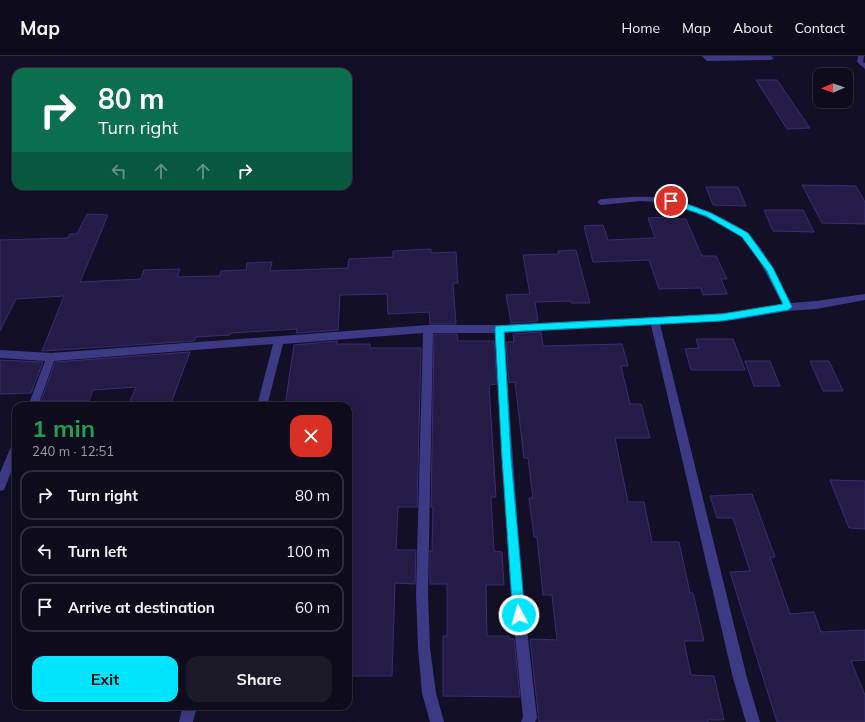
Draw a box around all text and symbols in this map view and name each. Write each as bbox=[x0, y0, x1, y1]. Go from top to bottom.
text: Map bbox=[20, 16, 60, 40]
text: Home bbox=[621, 19, 660, 37]
text: Map bbox=[682, 19, 711, 37]
text: About bbox=[733, 19, 773, 37]
text: Contact bbox=[795, 19, 845, 37]
north arrow bbox=[813, 68, 853, 108]
map controls bbox=[813, 68, 853, 108]
text: 80 m bbox=[98, 81, 164, 116]
icon: right bbox=[32, 84, 84, 136]
text: Turn right bbox=[98, 116, 178, 139]
icon: left bbox=[108, 160, 130, 182]
icon: ahead bbox=[150, 160, 172, 182]
icon: ahead bbox=[192, 160, 214, 182]
icon: right bbox=[234, 160, 256, 182]
pin bbox=[654, 184, 688, 218]
icon: arrive bbox=[660, 190, 682, 212]
text: 1 min bbox=[32, 413, 95, 443]
button: close bbox=[290, 415, 332, 457]
text: 240 m · 12:51 bbox=[32, 443, 114, 459]
icon: right bbox=[34, 484, 56, 506]
text: Turn right bbox=[68, 486, 138, 505]
text: 80 m bbox=[295, 486, 330, 505]
icon: left bbox=[34, 540, 56, 562]
text: Turn left bbox=[68, 542, 127, 561]
text: 100 m bbox=[286, 542, 330, 561]
position arrow bbox=[498, 594, 540, 636]
icon: arrive bbox=[34, 596, 56, 618]
text: Arrive at destination bbox=[68, 598, 215, 617]
text: 60 m bbox=[295, 598, 330, 617]
button: Exit bbox=[32, 656, 178, 702]
button: Share bbox=[186, 656, 332, 702]

